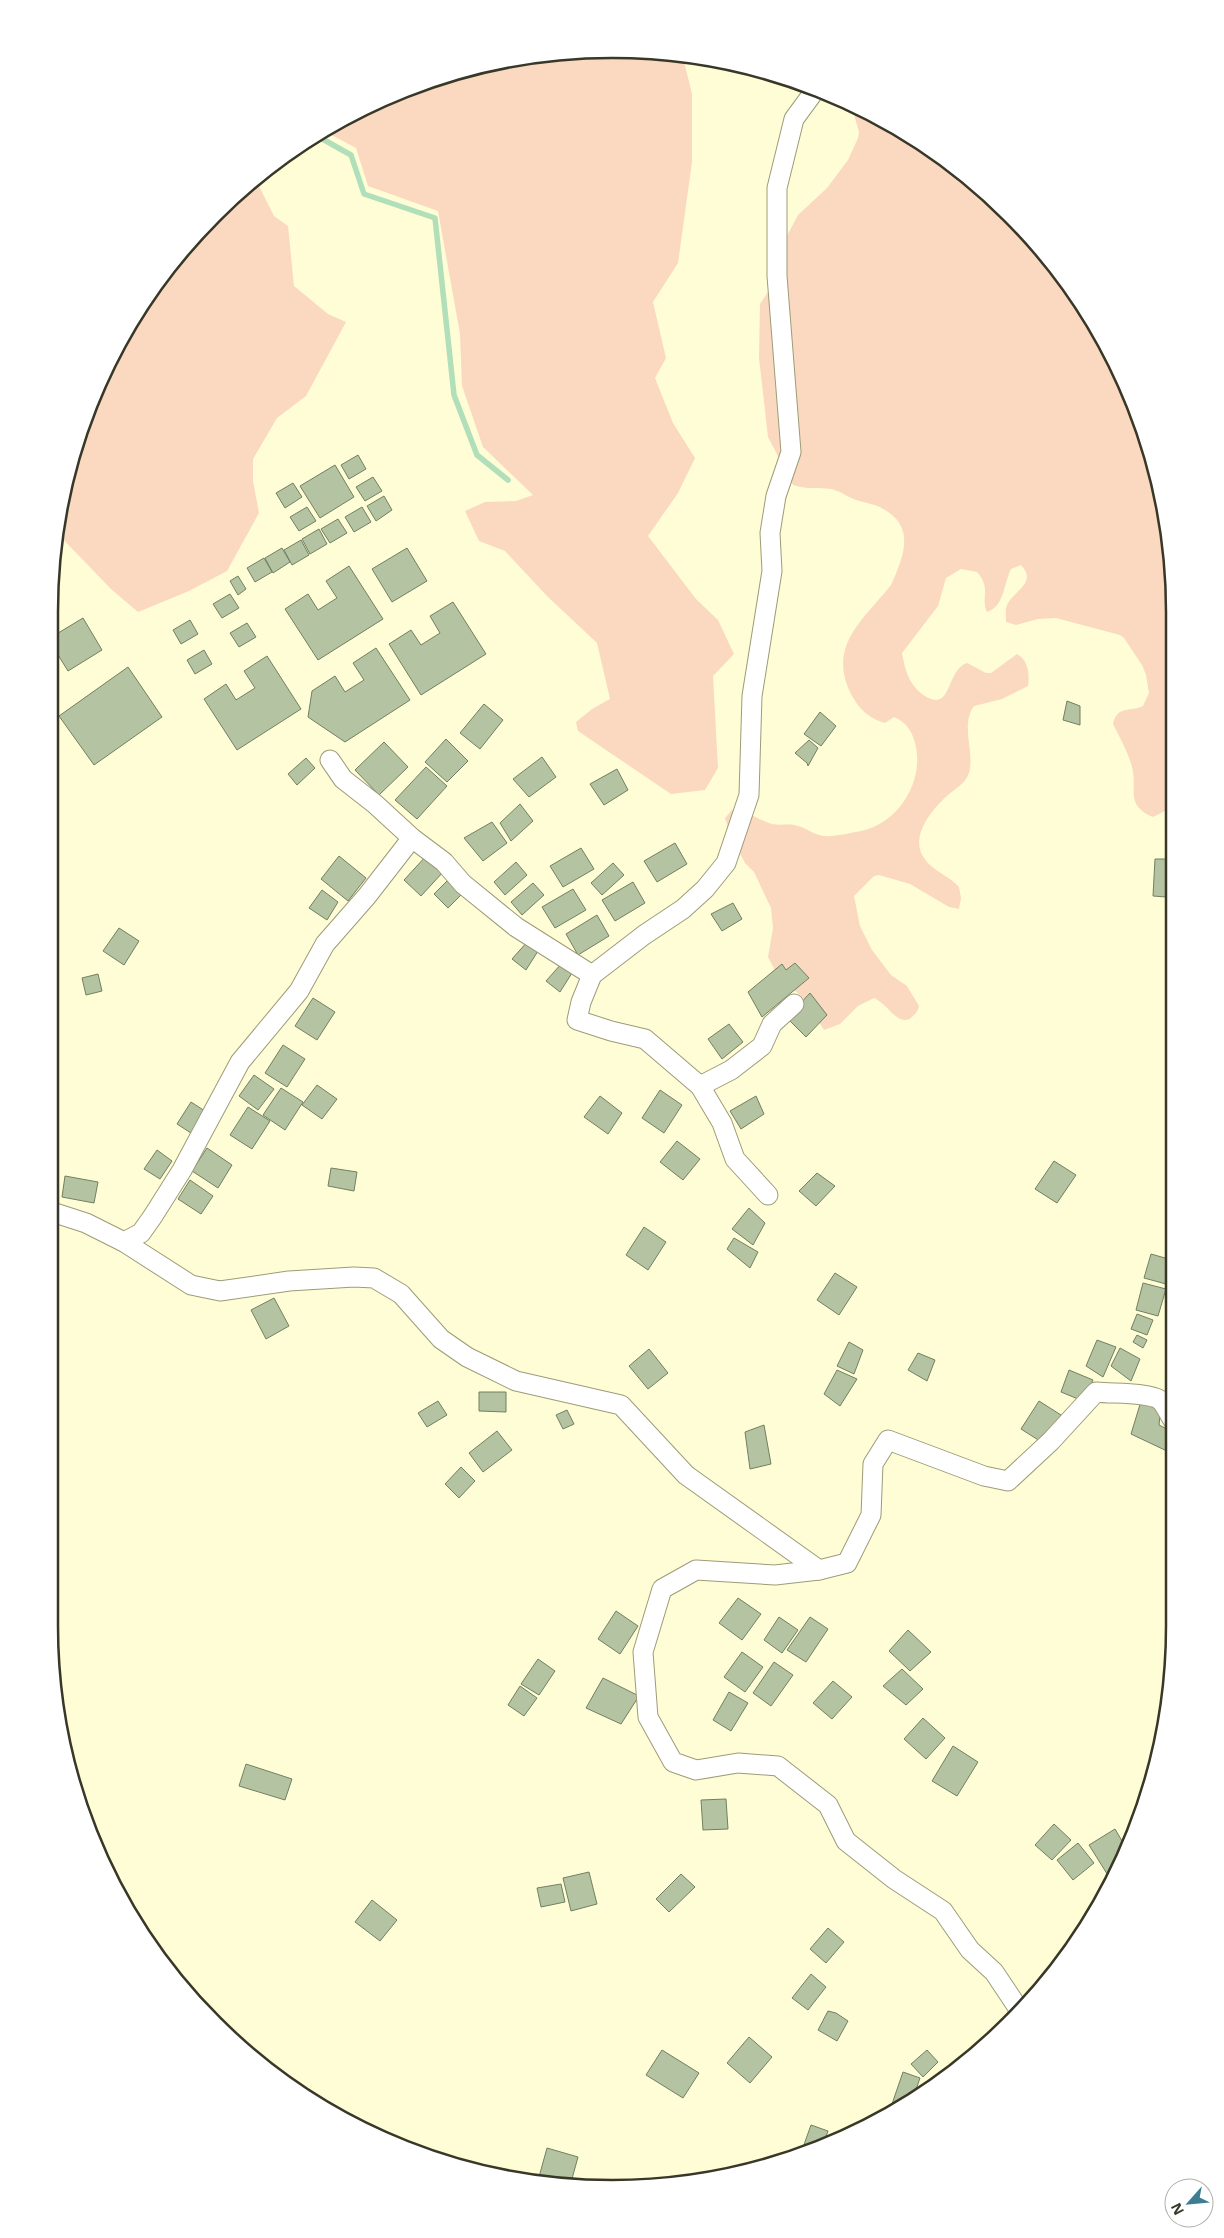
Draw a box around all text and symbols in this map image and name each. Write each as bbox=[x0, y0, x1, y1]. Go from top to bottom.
north arrow bbox=[1164, 2178, 1214, 2228]
text: N bbox=[1166, 2200, 1188, 2219]

